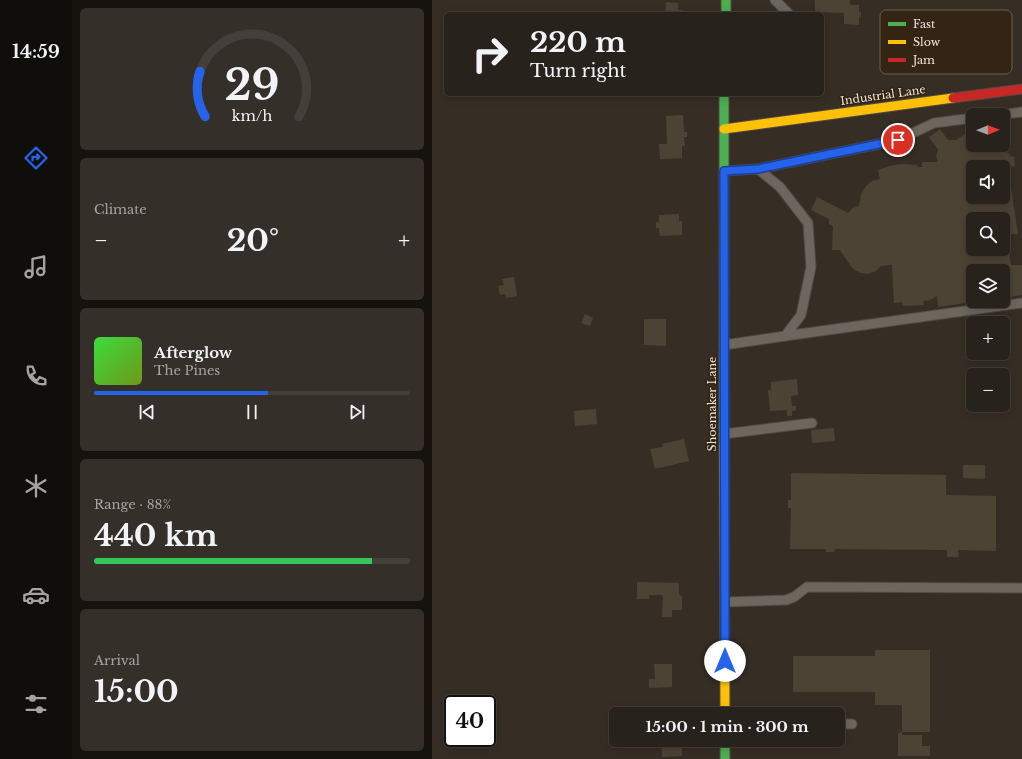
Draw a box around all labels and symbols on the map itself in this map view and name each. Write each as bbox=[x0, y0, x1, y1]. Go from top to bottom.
legend bbox=[880, 10, 1012, 74]
text: Fast bbox=[913, 17, 936, 31]
text: Slow bbox=[913, 35, 941, 49]
text: Jam bbox=[911, 53, 935, 67]
street label: Industrial Lane bbox=[839, 82, 927, 108]
north arrow bbox=[966, 108, 1010, 152]
pin bbox=[881, 123, 915, 157]
street label: Shoemaker Lane bbox=[705, 357, 719, 451]
position arrow bbox=[704, 640, 746, 682]
speed limit sign: 40 bbox=[444, 695, 496, 747]

